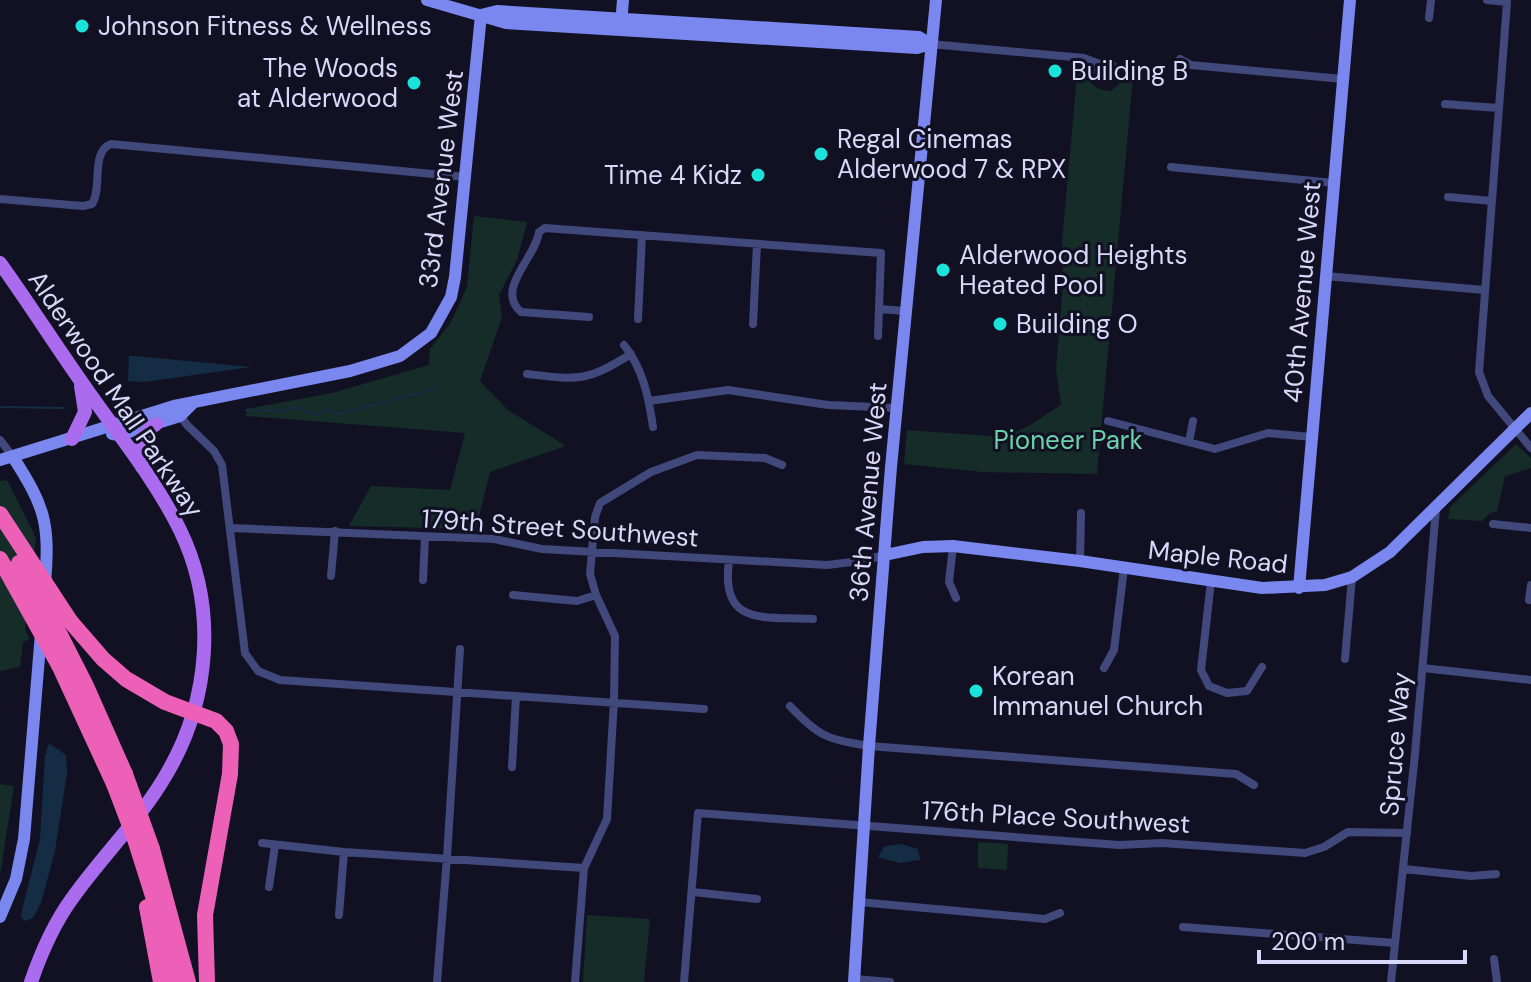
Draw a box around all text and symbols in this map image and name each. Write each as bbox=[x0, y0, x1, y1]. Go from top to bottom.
place label: Johnson Fitness & Wellness bbox=[98, 9, 432, 43]
marker: Johnson Fitness & Wellness bbox=[73, 17, 91, 35]
place label: The Woods at Alderwood bbox=[237, 51, 398, 115]
place label: Building B bbox=[1071, 54, 1188, 88]
marker: Building B bbox=[1046, 62, 1064, 80]
street label: 33rd Avenue West bbox=[411, 68, 471, 290]
marker: The Woods at Alderwood bbox=[405, 74, 423, 92]
place label: Regal Cinemas Alderwood 7 & RPX bbox=[837, 122, 1066, 186]
marker: Regal Cinemas Alderwood 7 & RPX bbox=[812, 145, 830, 163]
place label: Time 4 Kidz bbox=[604, 158, 742, 192]
marker: Time 4 Kidz bbox=[749, 166, 767, 184]
street label: 40th Avenue West bbox=[1275, 180, 1329, 404]
place label: Alderwood Heights Heated Pool bbox=[959, 238, 1188, 302]
marker: Alderwood Heights Heated Pool bbox=[934, 261, 952, 279]
street label: Alderwood Mall Parkway bbox=[21, 264, 211, 524]
place label: Building O bbox=[1016, 307, 1138, 341]
marker: Building O bbox=[991, 315, 1009, 333]
street label: 36th Avenue West bbox=[841, 381, 895, 603]
park label: Pioneer Park bbox=[993, 423, 1143, 457]
street label: 179th Street Southwest bbox=[420, 501, 700, 555]
street label: Maple Road bbox=[1146, 533, 1290, 581]
place label: Korean Immanuel Church bbox=[992, 659, 1203, 723]
street label: Spruce Way bbox=[1372, 671, 1418, 817]
marker: Korean Immanuel Church bbox=[967, 682, 985, 700]
street label: 176th Place Southwest bbox=[921, 793, 1191, 841]
scale bar bbox=[1259, 914, 1465, 964]
text: 200 m bbox=[1271, 926, 1345, 957]

